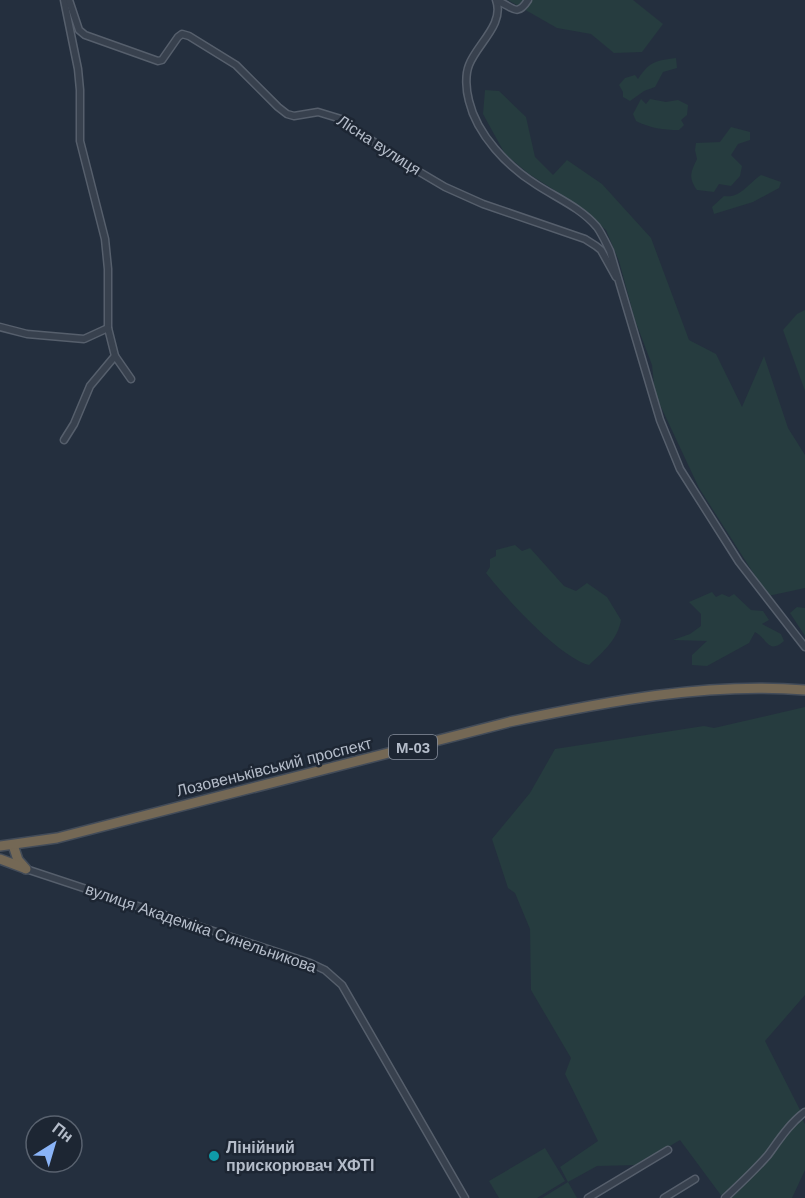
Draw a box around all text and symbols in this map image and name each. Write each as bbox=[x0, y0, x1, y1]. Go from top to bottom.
street label: Лісна вулиця bbox=[334, 112, 424, 178]
street label: Лозовеньківський проспект bbox=[175, 734, 374, 800]
road number: М-03 bbox=[389, 735, 437, 759]
street label: вулиця Академіка Синельникова bbox=[83, 880, 319, 976]
north arrow bbox=[24, 1114, 84, 1174]
text: Пн bbox=[49, 1119, 76, 1146]
place label: Лінійний прискорювач ХФТІ bbox=[226, 1139, 374, 1174]
marker: Лінійний прискорювач ХФТІ bbox=[207, 1149, 221, 1163]

